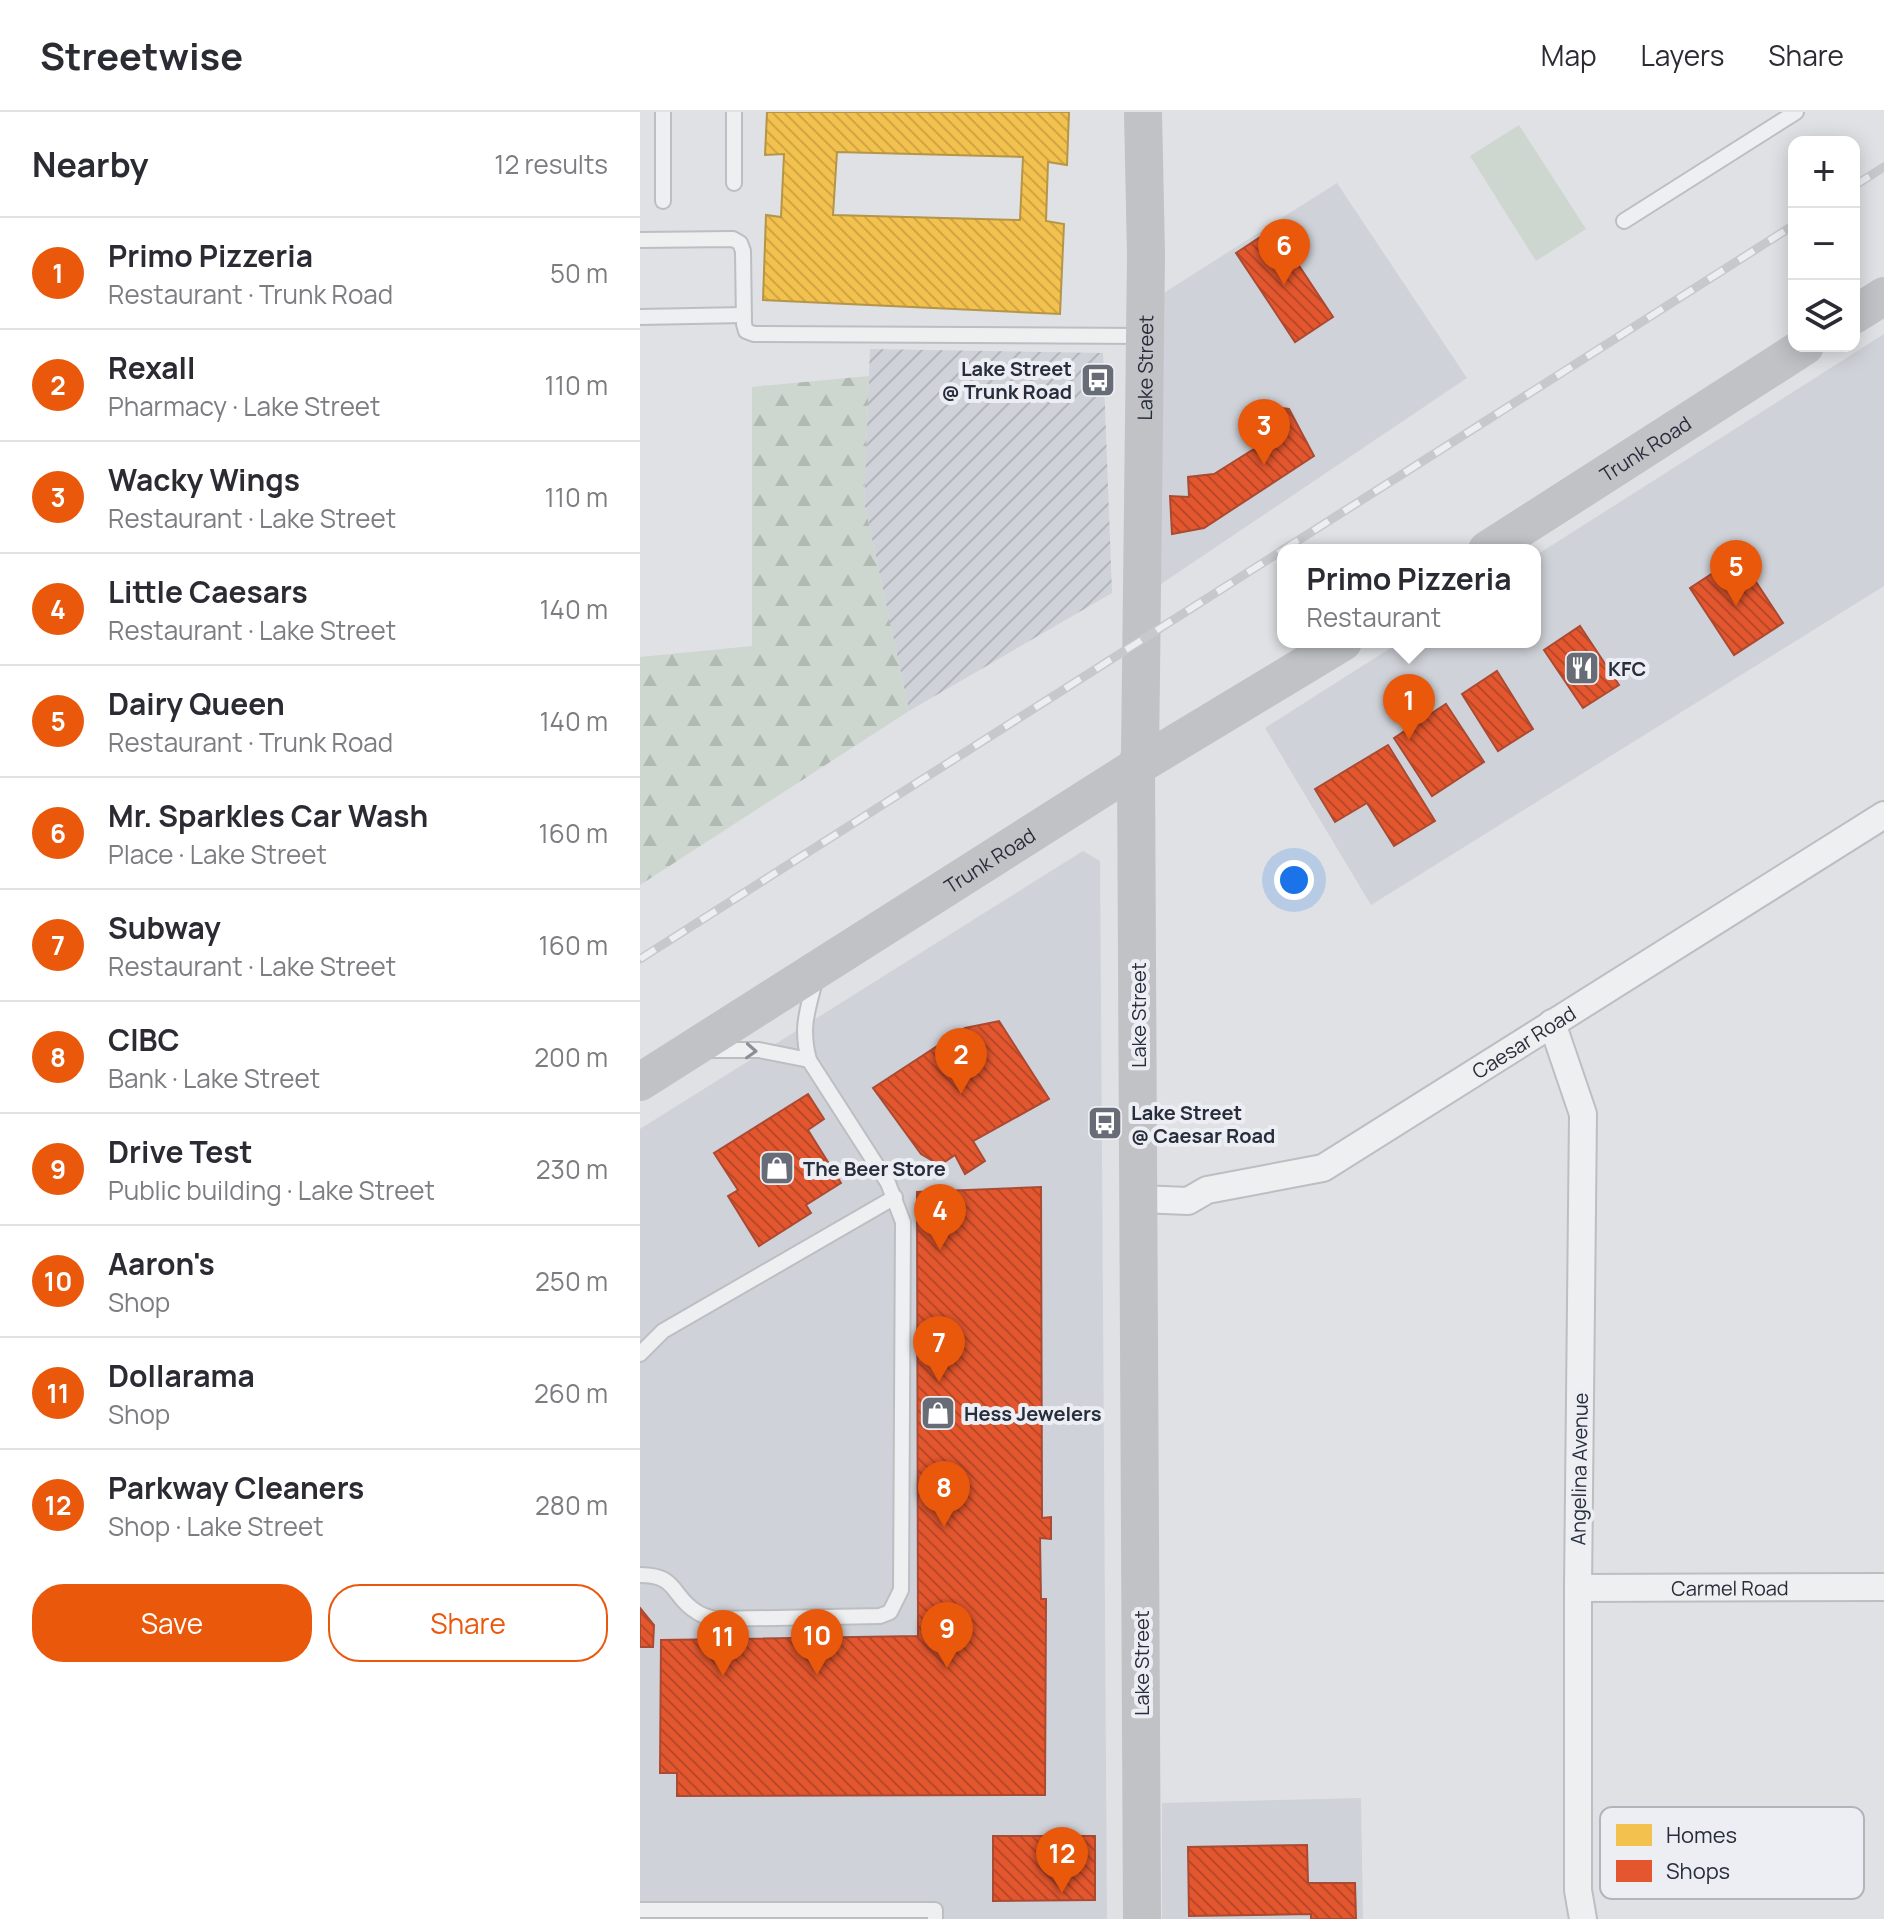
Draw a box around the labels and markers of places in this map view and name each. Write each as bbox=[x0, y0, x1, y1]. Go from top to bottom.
pin: 6 bbox=[1258, 219, 1310, 285]
place label: Lake Street @ Trunk Road bbox=[941, 355, 1072, 405]
bus stop icon: Lake Street @ Trunk Road bbox=[1079, 361, 1117, 399]
pin: 3 bbox=[1238, 399, 1290, 465]
pin: 5 bbox=[1710, 540, 1762, 606]
restaurant icon: KFC bbox=[1563, 649, 1601, 687]
place label: KFC bbox=[1608, 655, 1646, 682]
pin: 1 bbox=[1383, 674, 1435, 740]
pin: 2 bbox=[935, 1028, 987, 1094]
place label: Lake Street @ Caesar Road bbox=[1131, 1099, 1275, 1149]
bus stop icon: Lake Street @ Caesar Road bbox=[1086, 1104, 1124, 1142]
shop icon: The Beer Store bbox=[758, 1149, 796, 1187]
place label: The Beer Store bbox=[803, 1155, 946, 1182]
pin: 4 bbox=[914, 1184, 966, 1250]
pin: 7 bbox=[913, 1316, 965, 1382]
shop icon: Hess Jewelers bbox=[919, 1394, 957, 1432]
place label: Hess Jewelers bbox=[964, 1400, 1102, 1427]
pin: 8 bbox=[918, 1461, 970, 1527]
pin: 9 bbox=[921, 1602, 973, 1668]
pin: 10 bbox=[791, 1609, 843, 1675]
pin: 11 bbox=[697, 1610, 749, 1676]
pin: 12 bbox=[1036, 1827, 1088, 1893]

